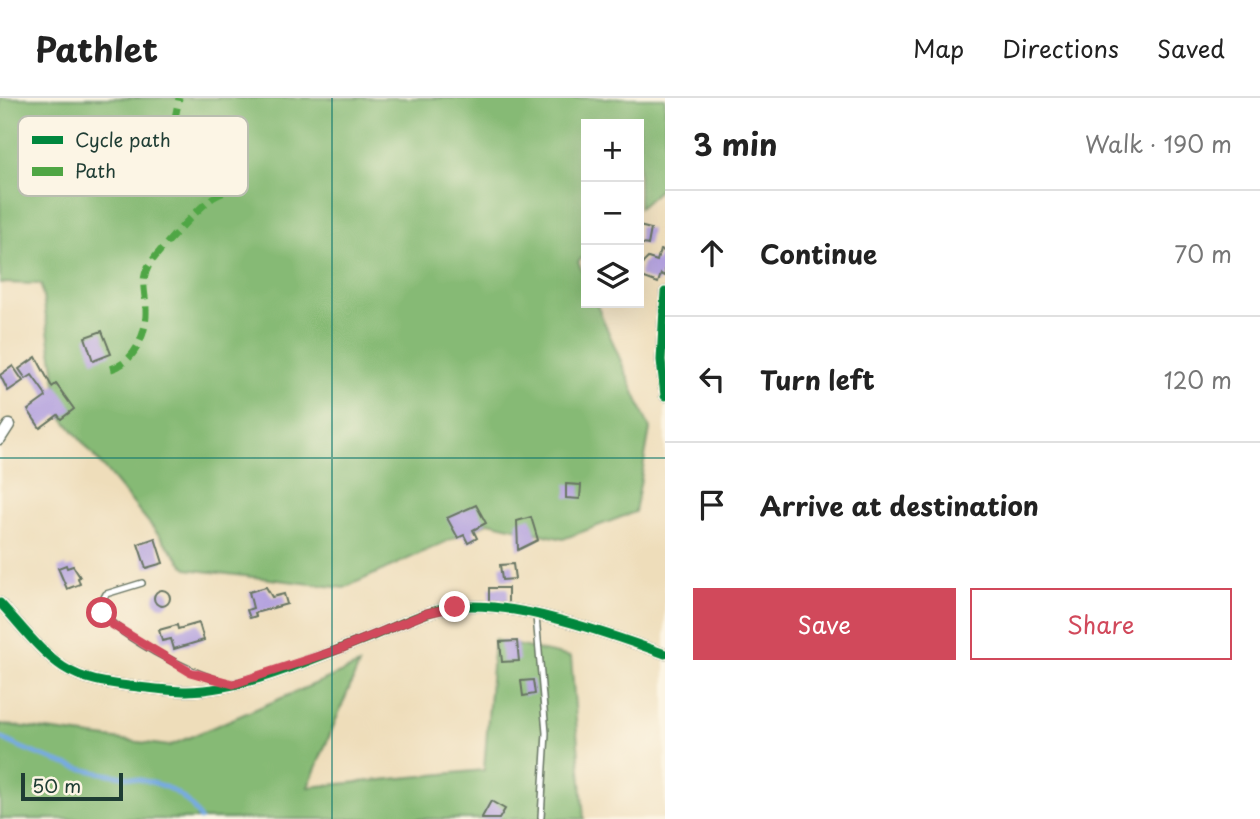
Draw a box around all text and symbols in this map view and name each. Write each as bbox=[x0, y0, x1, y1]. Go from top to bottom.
text: Pathlet bbox=[35, 23, 158, 73]
text: Map bbox=[913, 30, 964, 66]
text: Directions bbox=[1002, 30, 1119, 66]
text: Saved bbox=[1157, 30, 1225, 66]
legend bbox=[18, 116, 248, 196]
map controls bbox=[581, 119, 644, 308]
button: + bbox=[581, 119, 644, 182]
text: 3 min bbox=[693, 121, 778, 166]
text: Cycle path bbox=[75, 125, 171, 153]
text: Walk · 190 m bbox=[1085, 126, 1232, 161]
text: Path bbox=[75, 156, 116, 184]
button: − bbox=[581, 182, 644, 245]
icon: ahead bbox=[693, 234, 731, 272]
text: Continue bbox=[760, 234, 877, 273]
text: 70 m bbox=[1174, 236, 1232, 271]
button: layers bbox=[581, 245, 644, 308]
icon: left bbox=[693, 360, 731, 398]
text: Turn left bbox=[760, 360, 875, 399]
text: 120 m bbox=[1164, 362, 1232, 397]
icon: arrive bbox=[693, 486, 731, 524]
text: Arrive at destination bbox=[760, 486, 1039, 525]
button: Save bbox=[693, 588, 956, 660]
button: Share bbox=[970, 588, 1232, 660]
route end bbox=[439, 591, 470, 622]
route start bbox=[86, 597, 117, 628]
scale bar bbox=[21, 770, 122, 802]
text: 50 m bbox=[32, 771, 81, 799]

